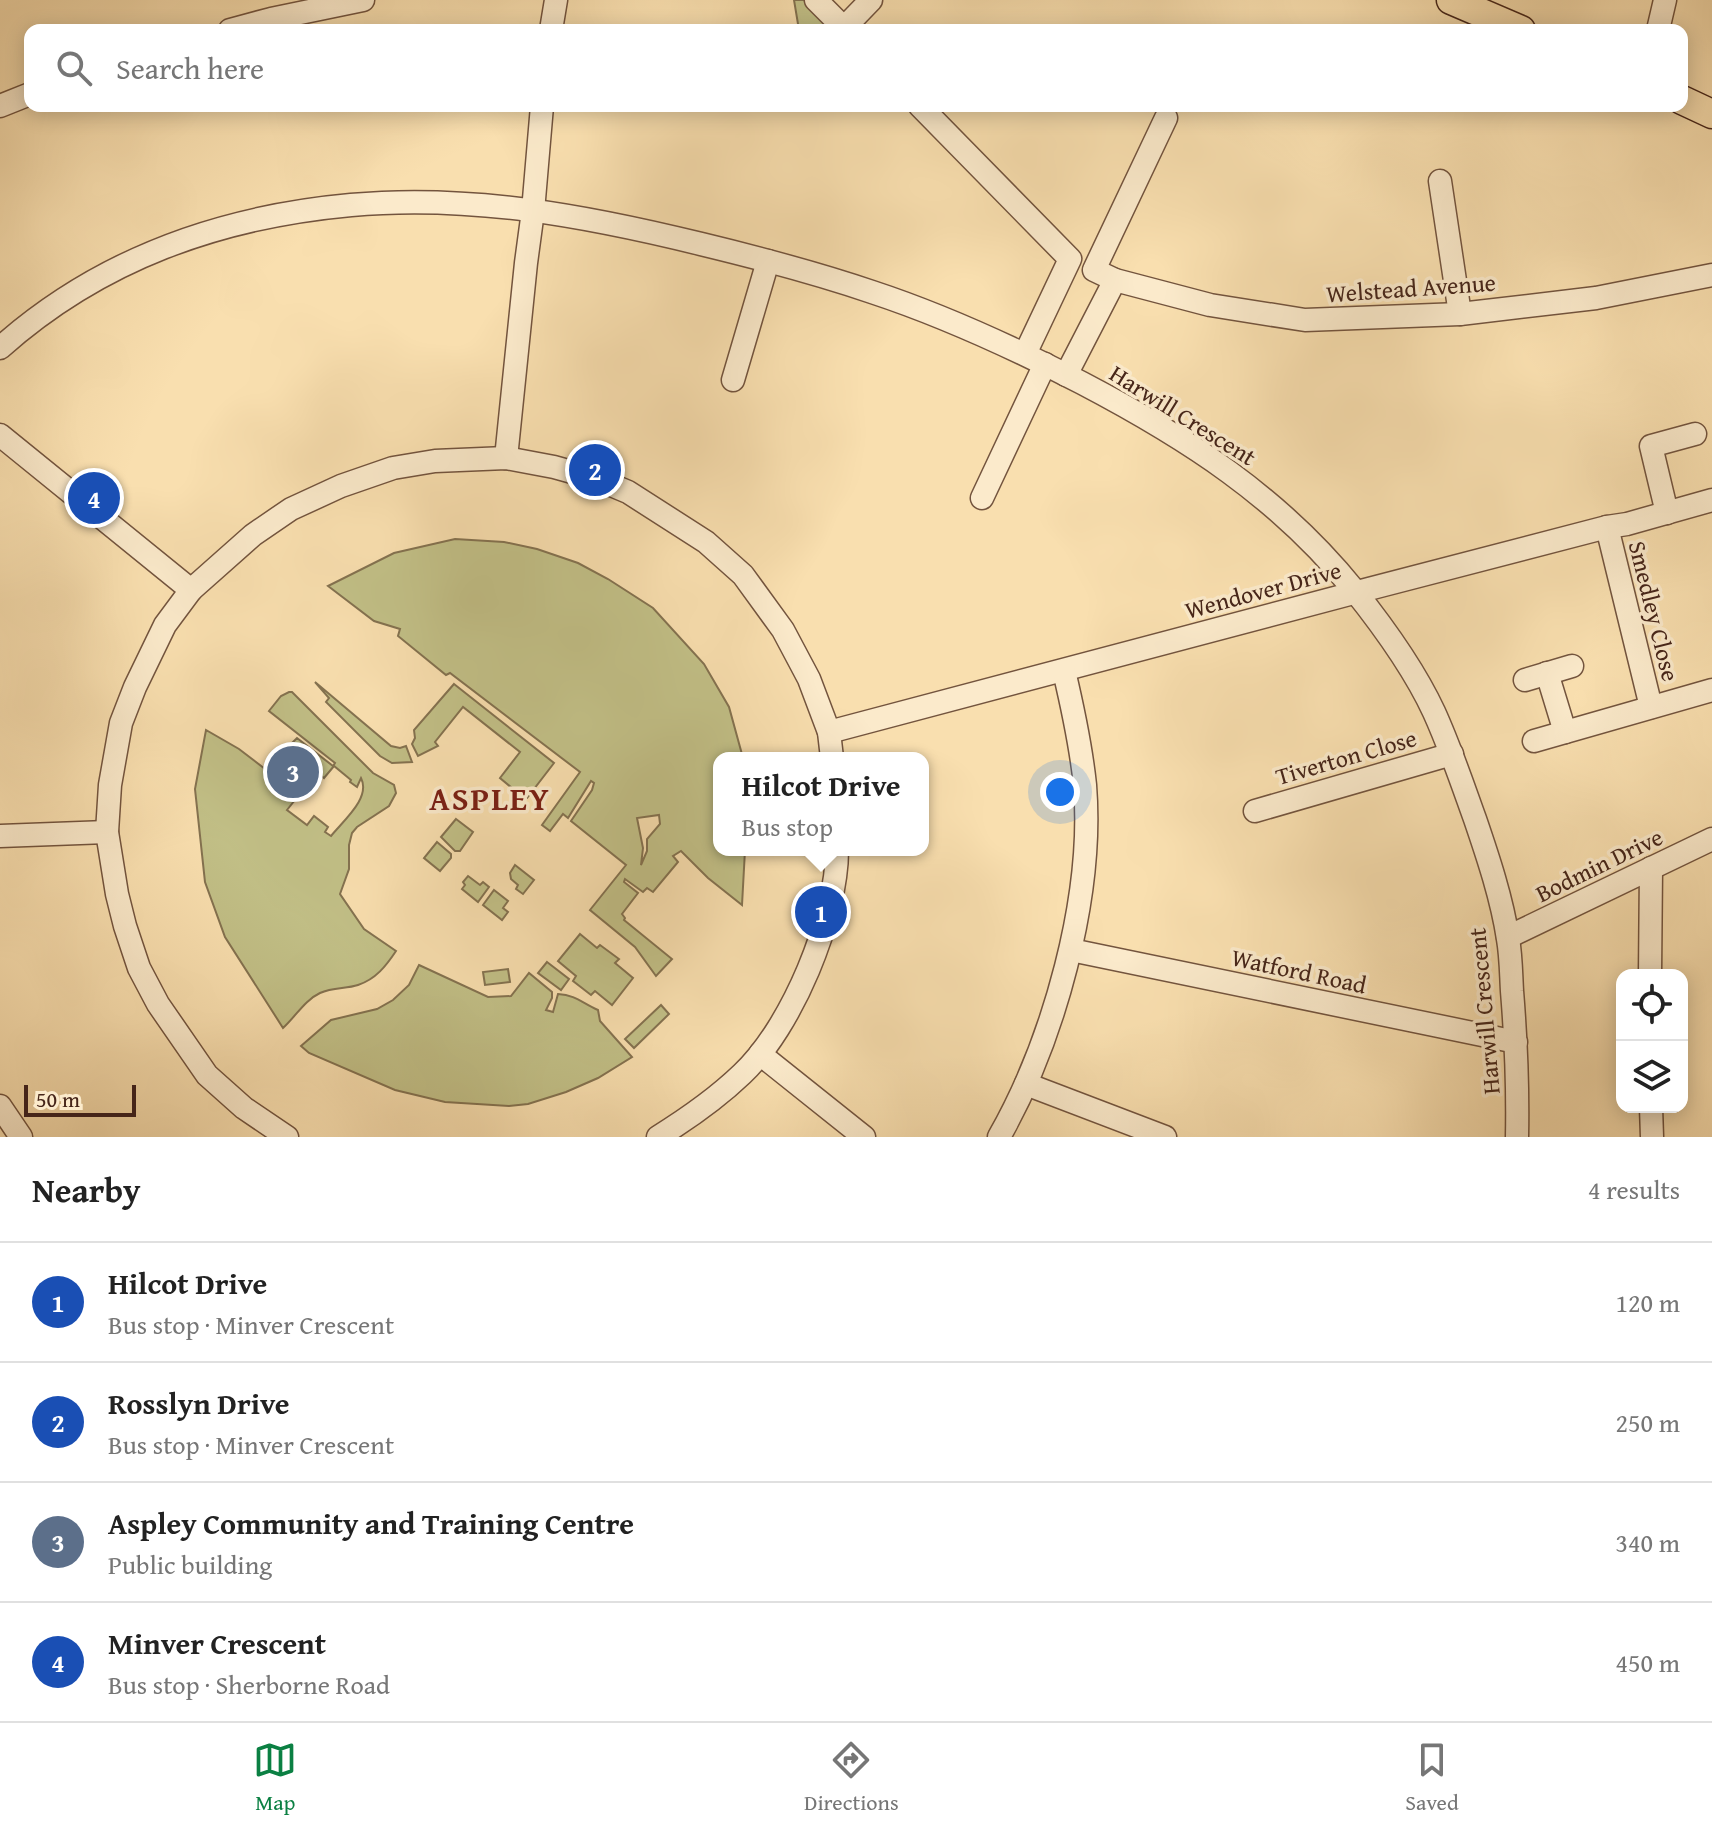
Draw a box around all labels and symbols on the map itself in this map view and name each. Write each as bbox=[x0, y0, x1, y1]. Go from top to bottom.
street label: Welstead Avenue bbox=[1325, 265, 1497, 311]
street label: Harwill Crescent bbox=[1103, 356, 1263, 474]
pin: 2 bbox=[569, 440, 621, 500]
pin: 4 bbox=[68, 468, 120, 528]
street label: Smedley Close bbox=[1620, 537, 1688, 685]
street label: Wendover Drive bbox=[1181, 552, 1345, 628]
street label: Tiverton Close bbox=[1271, 720, 1421, 794]
pin: 3 bbox=[267, 742, 319, 802]
your location bbox=[1040, 772, 1080, 812]
district label: ASPLEY bbox=[429, 775, 551, 822]
street label: Bodmin Drive bbox=[1529, 819, 1669, 911]
pin: 1 bbox=[795, 882, 847, 942]
street label: Harwill Crescent bbox=[1459, 926, 1509, 1096]
street label: Watford Road bbox=[1228, 940, 1370, 1002]
scale bar bbox=[24, 1081, 136, 1117]

